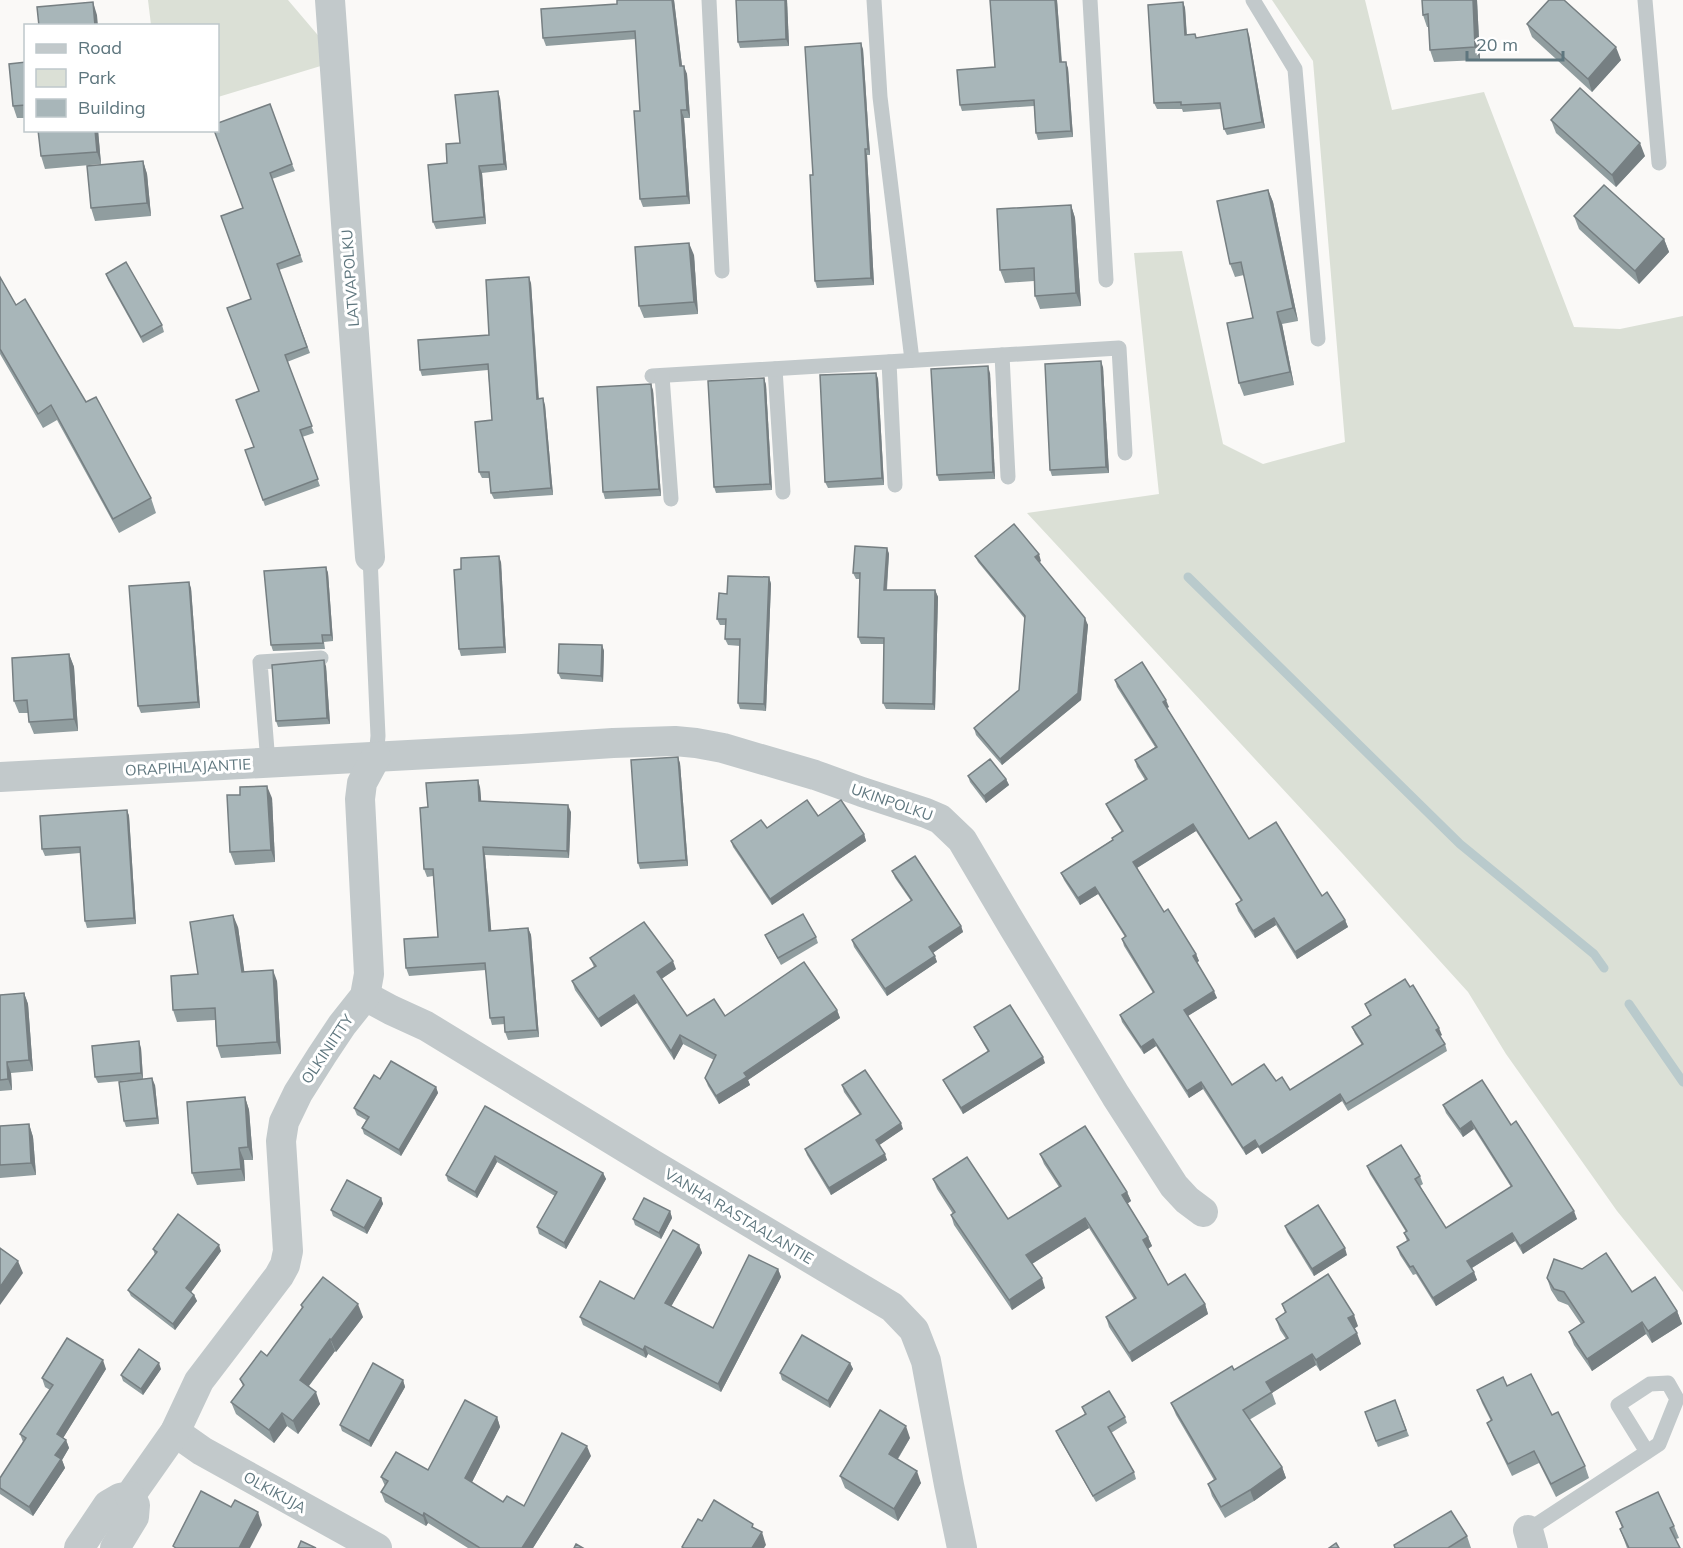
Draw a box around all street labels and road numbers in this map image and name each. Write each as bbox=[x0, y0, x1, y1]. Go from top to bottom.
street label: LATVAPOLKU bbox=[337, 229, 363, 327]
street label: ORAPIHLAJANTIE bbox=[125, 754, 252, 780]
street label: UKINPOLKU bbox=[849, 779, 935, 825]
street label: OLKINIITTY bbox=[297, 1010, 358, 1087]
street label: VANHA RASTAALANTIE bbox=[661, 1164, 817, 1268]
street label: OLKIKUJA bbox=[240, 1467, 310, 1517]

